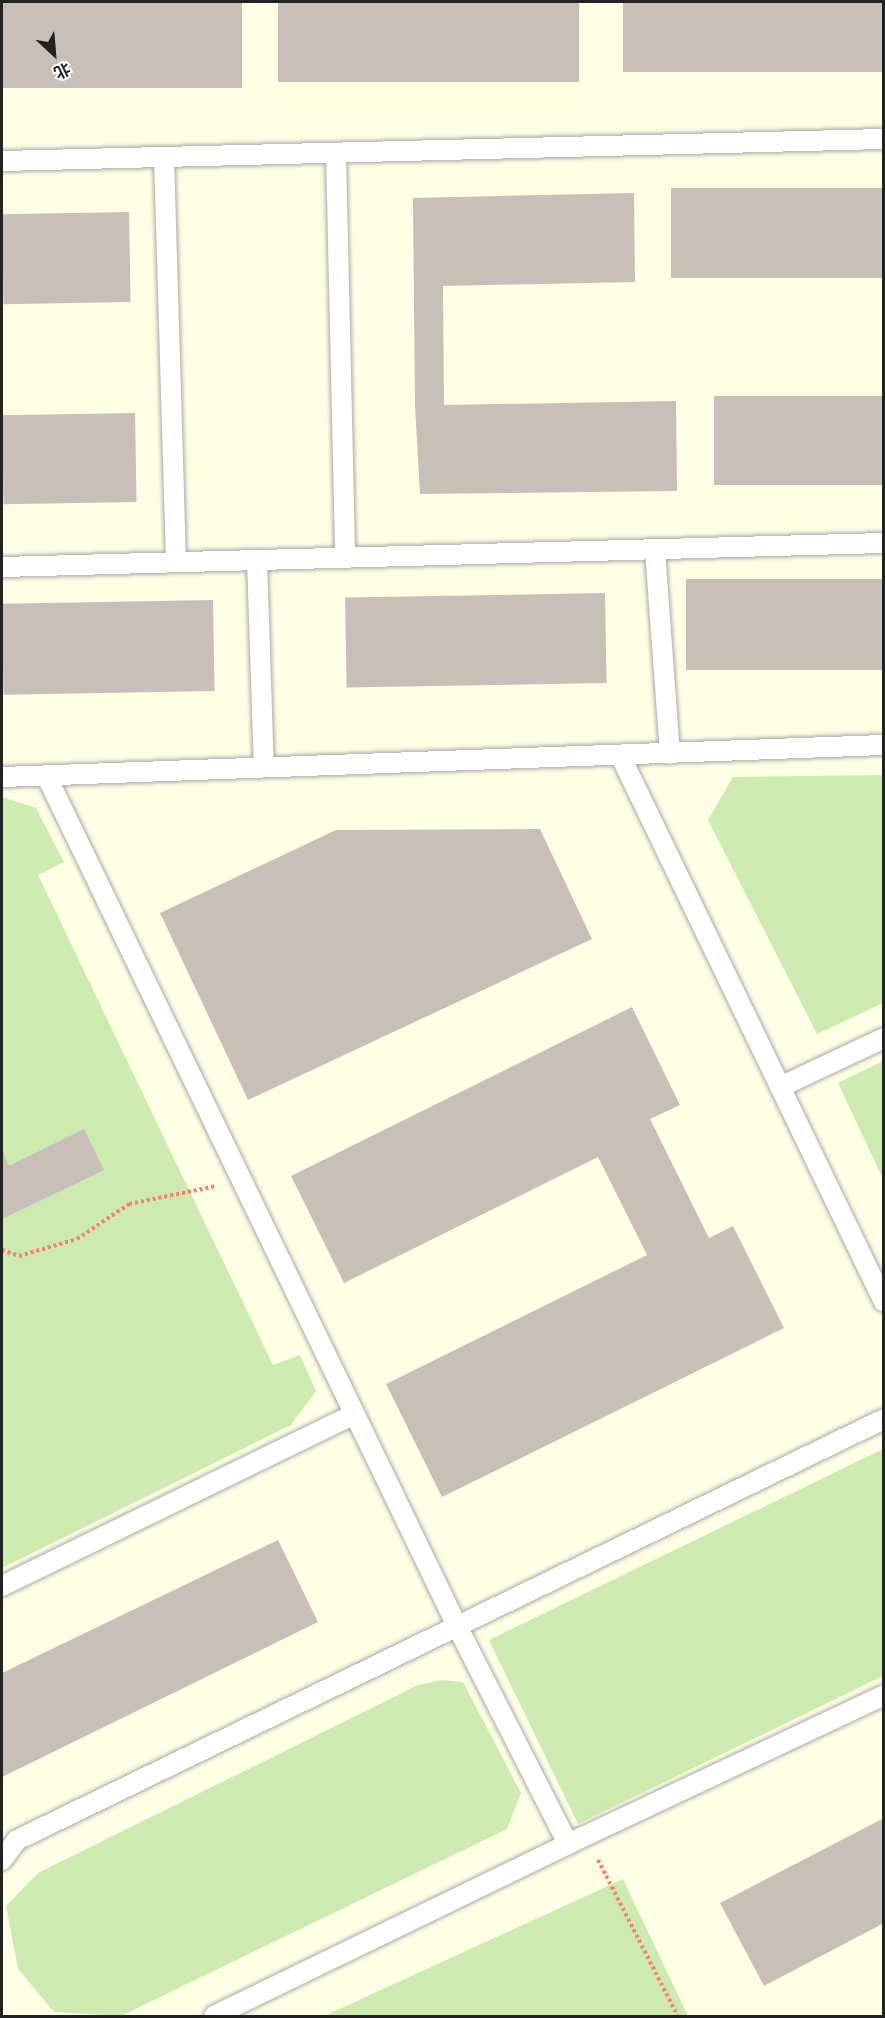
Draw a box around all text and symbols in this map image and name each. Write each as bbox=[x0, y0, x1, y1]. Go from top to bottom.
north arrow bbox=[24, 24, 84, 84]
text: 北 bbox=[50, 57, 74, 84]

